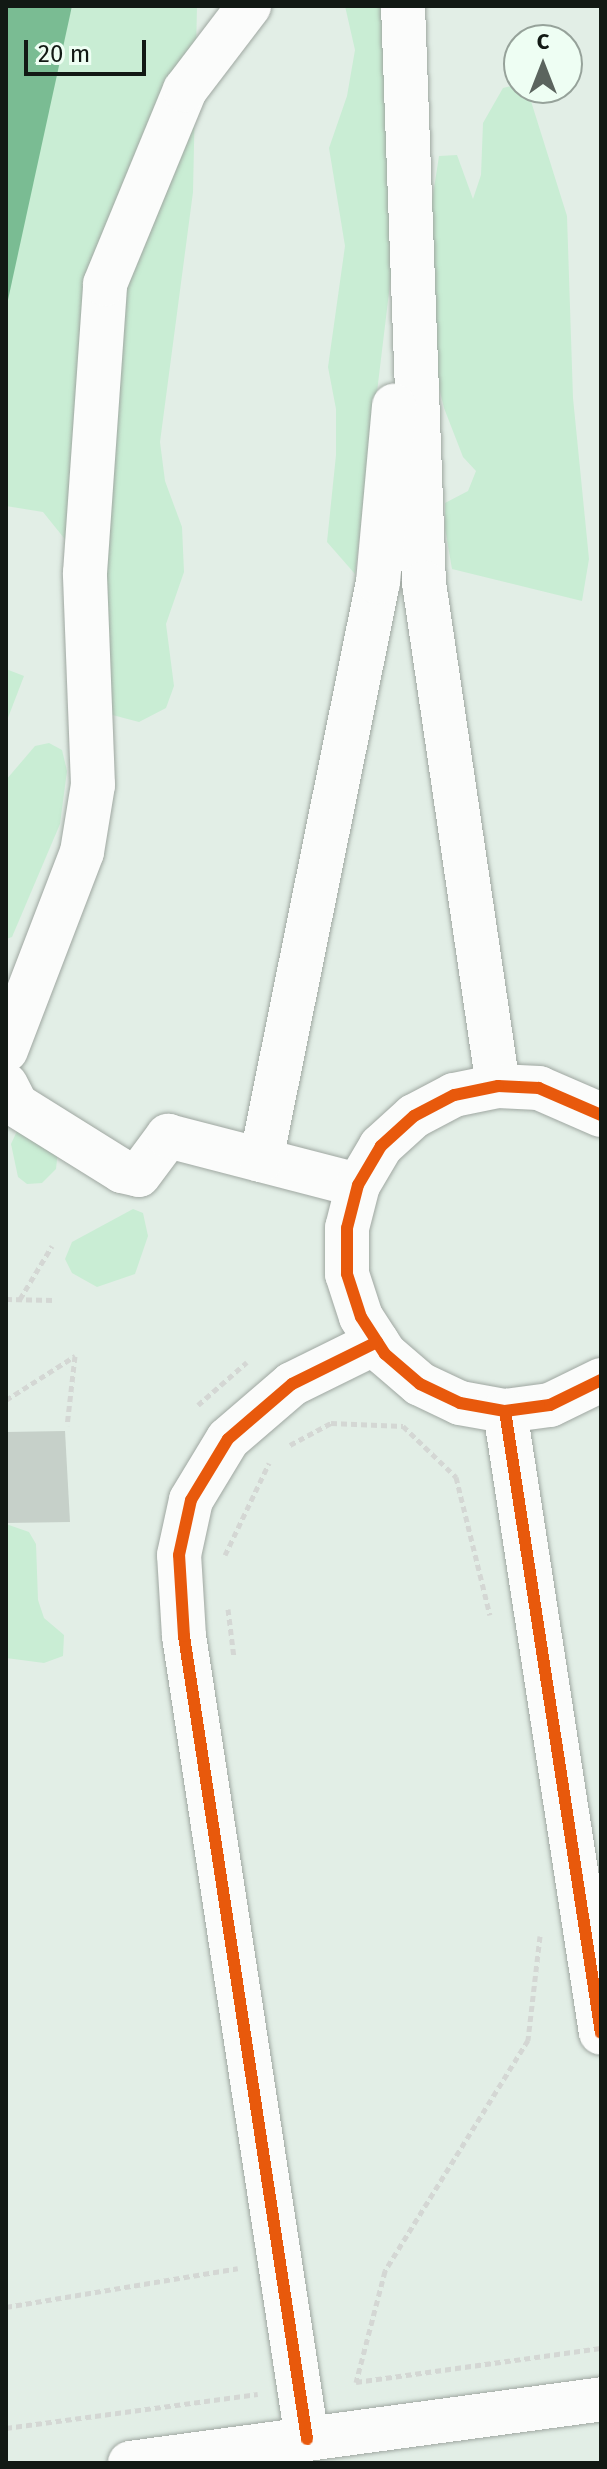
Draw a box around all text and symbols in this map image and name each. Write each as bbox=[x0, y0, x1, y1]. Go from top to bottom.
scale bar bbox=[28, 24, 150, 74]
north arrow bbox=[503, 24, 583, 104]
text: С bbox=[537, 28, 549, 55]
text: 20 m bbox=[38, 40, 90, 68]

